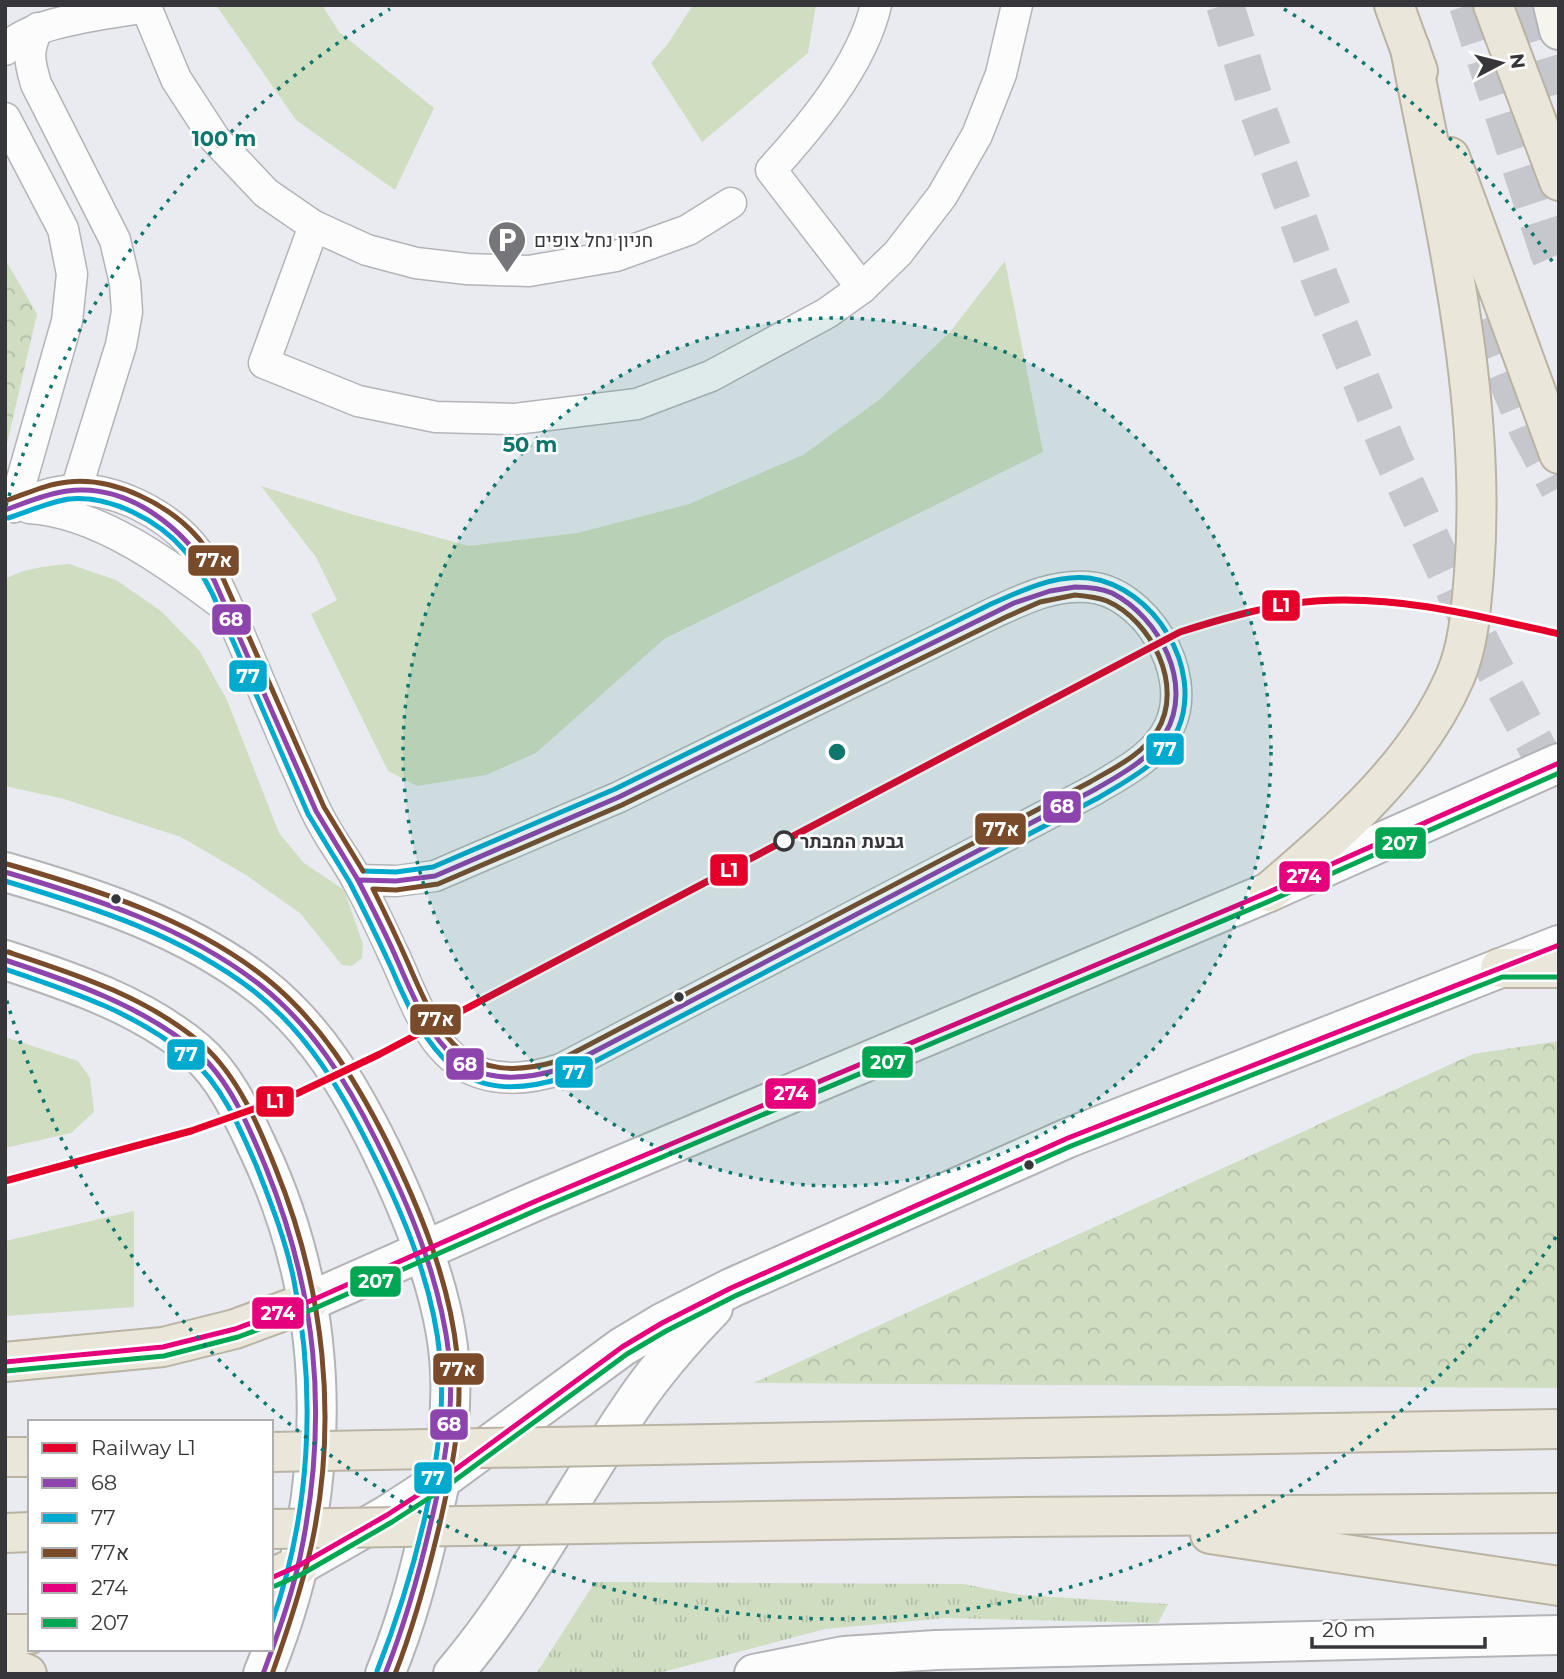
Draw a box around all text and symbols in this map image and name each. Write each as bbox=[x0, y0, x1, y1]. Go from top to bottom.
north arrow bbox=[1466, 28, 1536, 98]
text: N bbox=[1505, 52, 1530, 70]
text: 100 m bbox=[192, 126, 256, 151]
parking icon: חניון נחל צופים bbox=[486, 219, 528, 274]
place label: חניון נחל צופים bbox=[534, 229, 653, 252]
text: 50 m bbox=[503, 432, 557, 457]
line badge: 77א bbox=[187, 544, 240, 577]
text: 77א bbox=[196, 549, 232, 572]
line badge: L1 bbox=[1261, 589, 1301, 622]
text: L1 bbox=[1272, 594, 1290, 617]
line badge: 68 bbox=[211, 603, 252, 636]
text: 68 bbox=[219, 608, 243, 631]
line badge: 77 bbox=[228, 659, 268, 693]
text: 77 bbox=[236, 665, 260, 688]
line badge: 77 bbox=[1145, 732, 1185, 766]
text: 77 bbox=[1153, 738, 1177, 761]
centre of rings bbox=[825, 740, 849, 764]
line badge: 68 bbox=[1042, 790, 1082, 824]
text: 68 bbox=[1050, 795, 1074, 818]
line badge: 77א bbox=[974, 812, 1027, 846]
text: 77א bbox=[983, 818, 1019, 841]
line badge: 207 bbox=[1374, 826, 1427, 860]
place label: גבעת המבתר bbox=[800, 830, 904, 853]
marker: גבעת המבתר bbox=[774, 831, 794, 851]
text: 207 bbox=[1382, 832, 1418, 855]
line badge: L1 bbox=[709, 853, 749, 887]
text: L1 bbox=[720, 859, 738, 882]
line badge: 274 bbox=[1278, 860, 1331, 893]
text: 274 bbox=[1287, 865, 1321, 888]
unlabelled marker bbox=[109, 892, 123, 906]
unlabelled marker bbox=[672, 990, 686, 1004]
line badge: 77א bbox=[409, 1003, 462, 1036]
text: 77א bbox=[418, 1008, 454, 1031]
line badge: 77 bbox=[166, 1038, 206, 1071]
text: 77 bbox=[174, 1043, 198, 1066]
line badge: 207 bbox=[861, 1045, 914, 1079]
line badge: 68 bbox=[445, 1047, 485, 1081]
text: 207 bbox=[870, 1051, 906, 1074]
text: 68 bbox=[453, 1053, 477, 1076]
line badge: 77 bbox=[554, 1055, 594, 1089]
text: 77 bbox=[562, 1061, 586, 1084]
line badge: 274 bbox=[764, 1077, 817, 1110]
text: 274 bbox=[774, 1082, 808, 1105]
line badge: L1 bbox=[255, 1085, 295, 1118]
text: L1 bbox=[266, 1090, 284, 1113]
unlabelled marker bbox=[1022, 1158, 1036, 1172]
line badge: 207 bbox=[349, 1265, 402, 1298]
text: 207 bbox=[358, 1270, 394, 1293]
line badge: 274 bbox=[251, 1296, 305, 1330]
text: 274 bbox=[261, 1302, 295, 1325]
line badge: 77א bbox=[432, 1352, 485, 1386]
text: 77א bbox=[440, 1358, 476, 1381]
line badge: 68 bbox=[429, 1408, 469, 1441]
text: 68 bbox=[437, 1413, 461, 1436]
legend bbox=[28, 1420, 273, 1651]
text: Railway L1 bbox=[91, 1435, 196, 1460]
line badge: 77 bbox=[413, 1461, 453, 1495]
text: 77 bbox=[421, 1467, 445, 1490]
text: 68 bbox=[91, 1470, 117, 1495]
text: 77 bbox=[91, 1505, 116, 1530]
text: 77א bbox=[91, 1540, 129, 1565]
text: 274 bbox=[91, 1575, 128, 1600]
scale bar bbox=[1312, 1606, 1485, 1650]
text: 207 bbox=[91, 1610, 129, 1635]
text: 20 m bbox=[1322, 1617, 1376, 1642]

